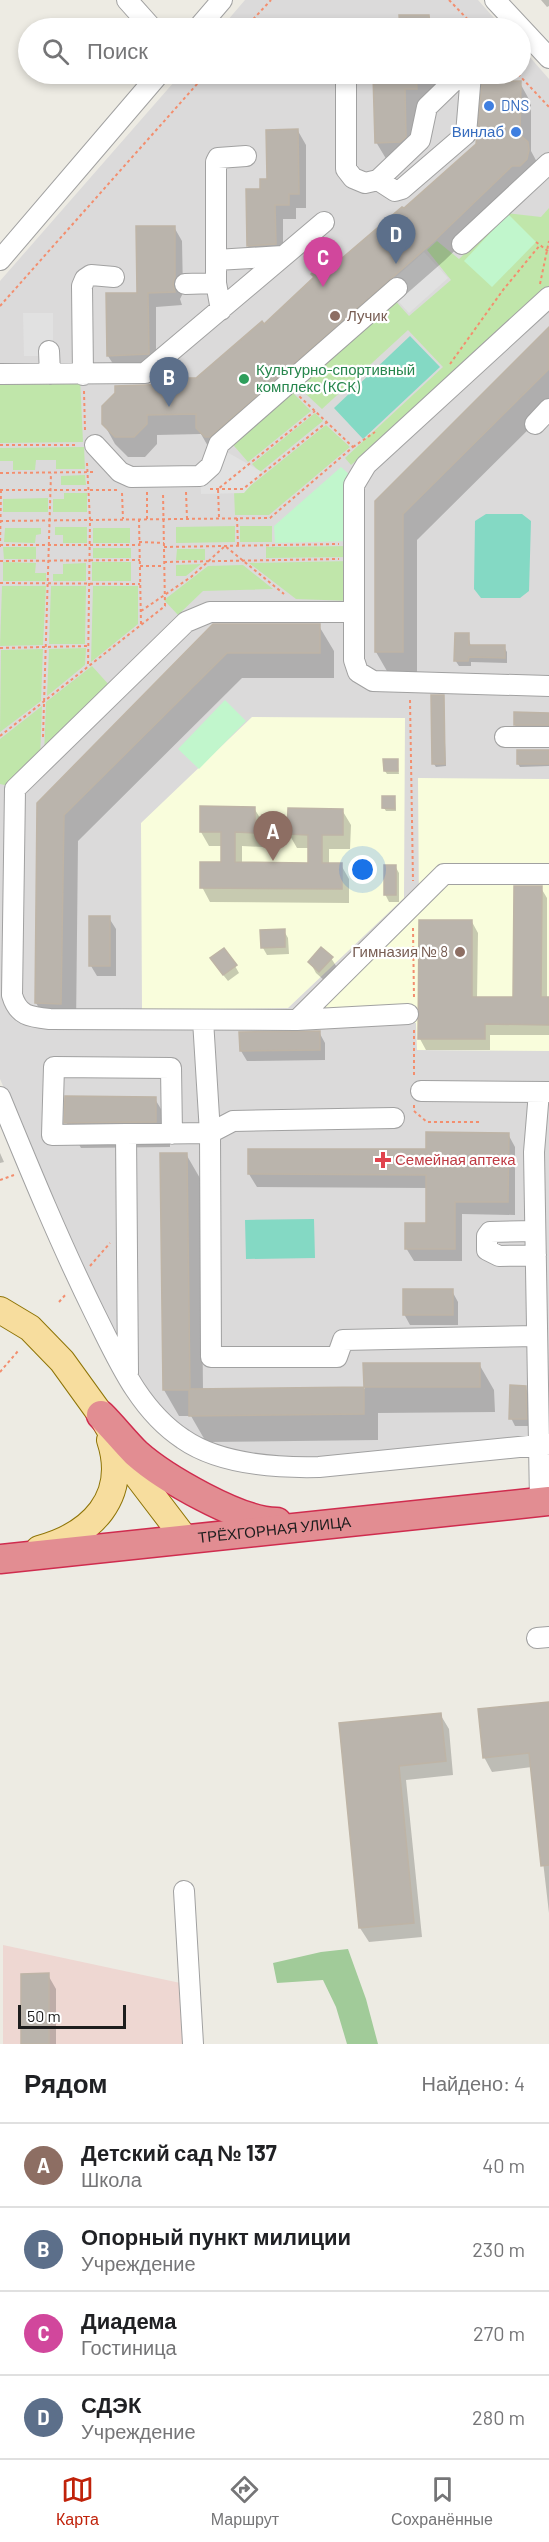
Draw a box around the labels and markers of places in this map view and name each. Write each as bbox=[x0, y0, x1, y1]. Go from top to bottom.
place label: DNS bbox=[501, 96, 529, 114]
marker: DNS bbox=[482, 99, 496, 113]
place label: Винлаб bbox=[452, 122, 504, 140]
marker: Винлаб bbox=[509, 125, 523, 139]
pin: D bbox=[376, 214, 416, 264]
pin: C bbox=[304, 238, 342, 287]
place label: Лучик bbox=[347, 306, 388, 324]
marker: Лучик bbox=[328, 309, 342, 323]
pin: B bbox=[150, 358, 188, 407]
place label: Культурно-спортивный комплекс (КСК) bbox=[256, 360, 415, 395]
marker: Культурно-спортивный комплекс (КСК) bbox=[237, 372, 251, 386]
pin: A bbox=[254, 812, 292, 861]
place label: Гимназия № 8 bbox=[352, 942, 448, 960]
marker: Гимназия № 8 bbox=[453, 945, 467, 959]
place label: Семейная аптека bbox=[395, 1150, 516, 1168]
marker: Семейная аптека bbox=[376, 1153, 390, 1167]

